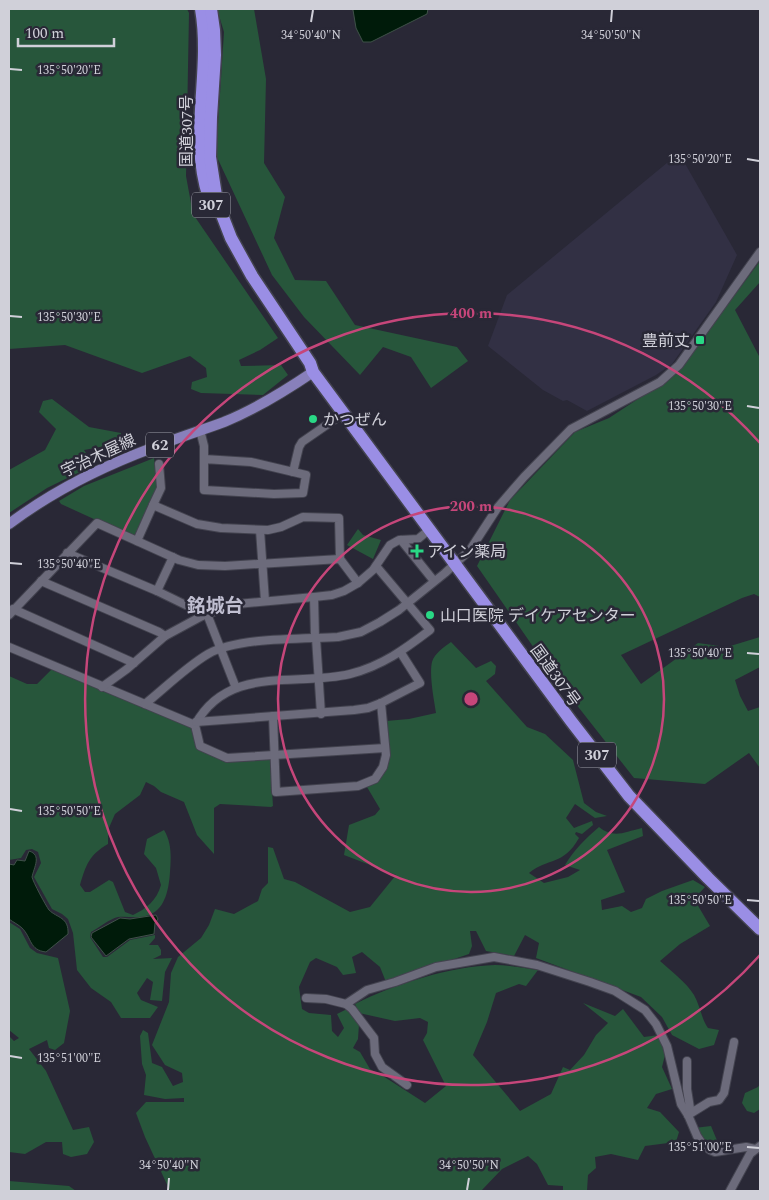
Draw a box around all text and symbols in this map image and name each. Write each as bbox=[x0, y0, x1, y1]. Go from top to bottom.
scale bar bbox=[18, 15, 114, 47]
text: 100 m bbox=[25, 22, 64, 45]
text: 34°50'40"N bbox=[281, 26, 341, 45]
text: 34°50'50"N bbox=[581, 26, 641, 45]
text: 135°50'20"E bbox=[37, 61, 101, 80]
street label: 国道307号 bbox=[175, 95, 199, 167]
text: 135°50'20"E bbox=[668, 150, 732, 169]
road number: 307 bbox=[192, 192, 230, 218]
text: 400 m bbox=[450, 302, 493, 325]
text: 135°50'30"E bbox=[37, 308, 101, 327]
place label: 豊前丈 bbox=[642, 329, 690, 353]
marker: 豊前丈 bbox=[694, 334, 706, 346]
text: 135°50'30"E bbox=[668, 397, 732, 416]
place label: かつぜん bbox=[323, 408, 387, 432]
marker: かつぜん bbox=[307, 413, 319, 425]
street label: 宇治木屋線 bbox=[57, 428, 140, 484]
road number: 62 bbox=[146, 432, 174, 458]
text: 200 m bbox=[450, 495, 493, 518]
place label: アイン薬局 bbox=[427, 540, 506, 564]
marker: アイン薬局 bbox=[411, 545, 423, 557]
text: 135°50'40"E bbox=[37, 555, 101, 574]
district label: 銘城台 bbox=[186, 592, 244, 621]
place label: 山口医院 デイケアセンター bbox=[440, 604, 636, 628]
marker: 山口医院 デイケアセンター bbox=[424, 609, 436, 621]
street label: 国道307号 bbox=[524, 639, 586, 712]
text: 135°50'40"E bbox=[668, 644, 732, 663]
centre of rings bbox=[462, 690, 480, 708]
road number: 307 bbox=[578, 742, 616, 768]
text: 135°50'50"E bbox=[37, 802, 101, 821]
text: 135°50'50"E bbox=[668, 891, 732, 910]
text: 135°51'00"E bbox=[37, 1049, 101, 1068]
text: 135°51'00"E bbox=[668, 1138, 732, 1157]
text: 34°50'40"N bbox=[139, 1156, 199, 1175]
text: 34°50'50"N bbox=[439, 1156, 499, 1175]

